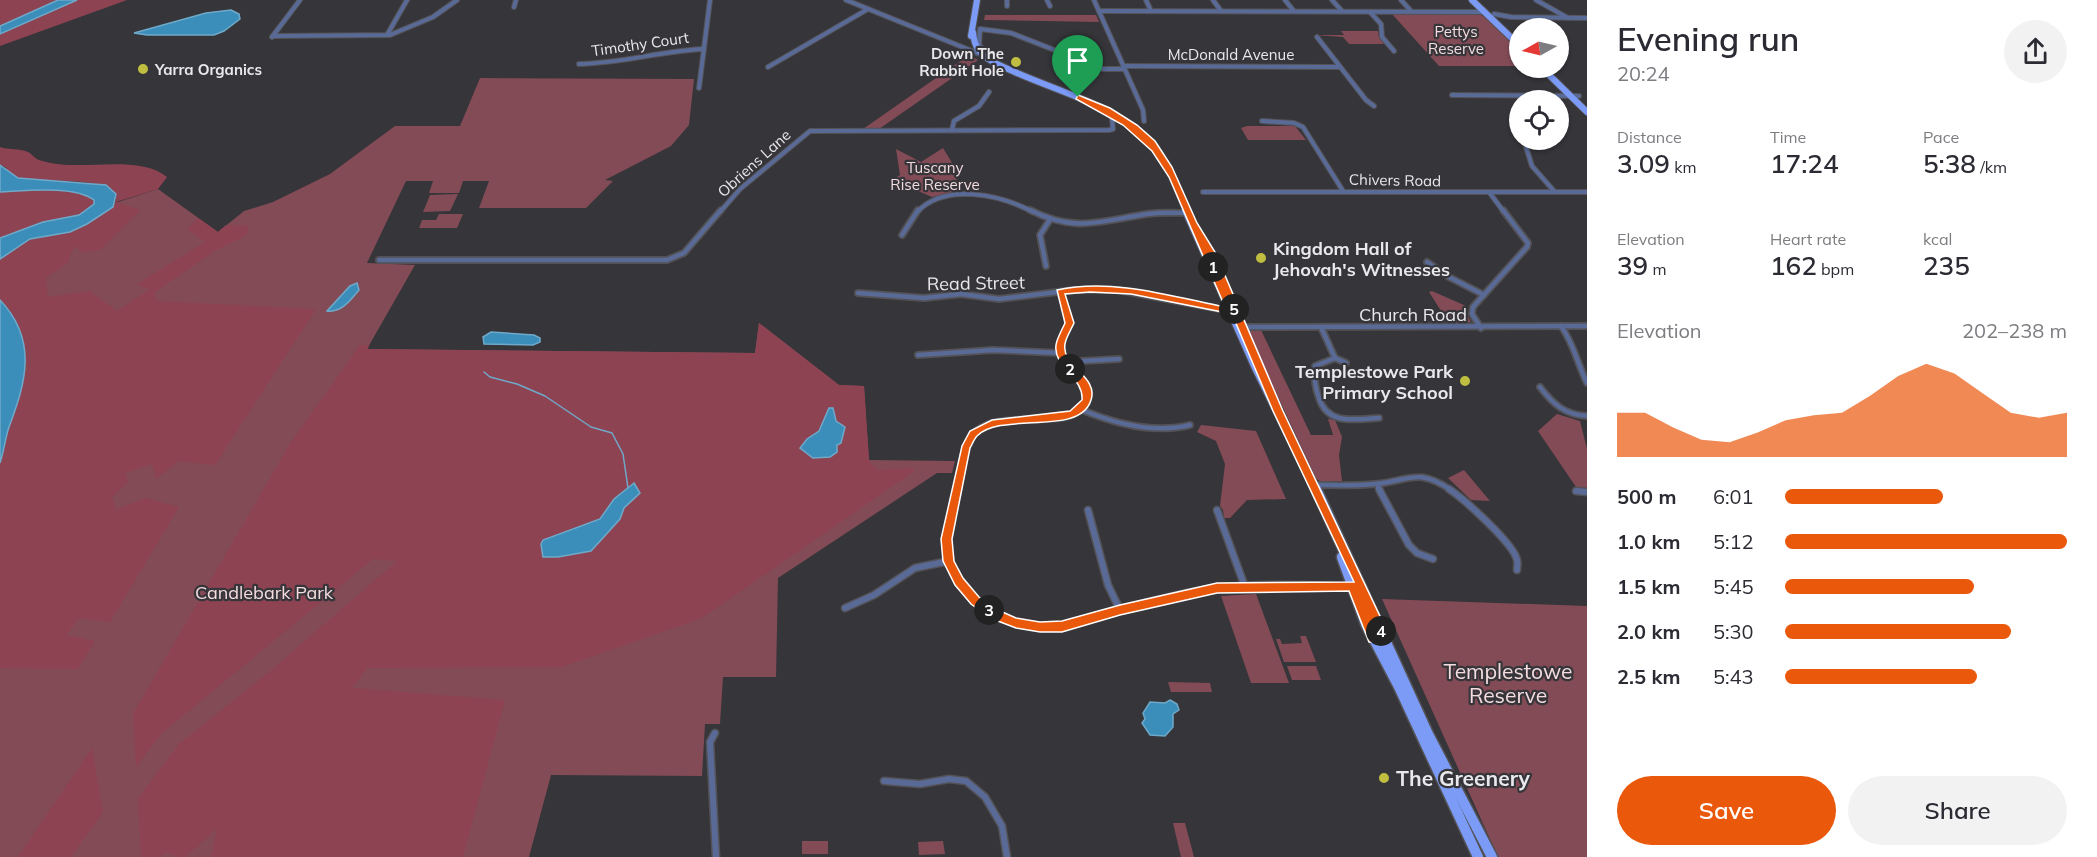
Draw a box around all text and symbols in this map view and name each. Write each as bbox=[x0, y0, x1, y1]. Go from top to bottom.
north arrow bbox=[1509, 18, 1569, 78]
map controls bbox=[1509, 18, 1569, 150]
text: Evening run bbox=[1617, 18, 1799, 59]
button: share bbox=[2004, 20, 2067, 83]
park label: Pettys Reserve bbox=[1428, 22, 1484, 58]
street label: Timothy Court bbox=[590, 28, 690, 60]
pin bbox=[1052, 35, 1103, 97]
place label: Down The Rabbit Hole bbox=[919, 44, 1004, 80]
icon: arrive bbox=[1061, 44, 1094, 77]
street label: McDonald Avenue bbox=[1168, 45, 1294, 64]
marker: Down The Rabbit Hole bbox=[1009, 55, 1023, 69]
place label: Yarra Organics bbox=[154, 60, 262, 79]
text: 20:24 bbox=[1617, 61, 1670, 86]
marker: Yarra Organics bbox=[136, 62, 150, 76]
button: locate bbox=[1509, 90, 1569, 150]
street label: Obriens Lane bbox=[713, 125, 795, 201]
text: Distance bbox=[1617, 127, 1682, 147]
text: Time bbox=[1770, 127, 1806, 147]
text: Pace bbox=[1923, 127, 1959, 147]
text: 3.09 bbox=[1617, 147, 1670, 180]
text: 17:24 bbox=[1770, 147, 1839, 180]
text: 5:38 bbox=[1923, 147, 1976, 180]
text: km bbox=[1670, 157, 1696, 177]
text: /km bbox=[1976, 157, 2007, 177]
park label: Tuscany Rise Reserve bbox=[890, 158, 980, 194]
street label: Chivers Road bbox=[1349, 170, 1441, 190]
text: Elevation bbox=[1617, 229, 1685, 249]
text: Heart rate bbox=[1770, 229, 1846, 249]
text: kcal bbox=[1923, 229, 1952, 249]
place label: Kingdom Hall of Jehovah's Witnesses bbox=[1273, 237, 1450, 281]
text: 39 bbox=[1617, 249, 1648, 282]
text: 162 bbox=[1770, 249, 1817, 282]
text: 235 bbox=[1923, 249, 1970, 282]
marker: Kingdom Hall of Jehovah's Witnesses bbox=[1254, 251, 1268, 265]
pin: 1 bbox=[1198, 252, 1228, 282]
text: 1 bbox=[1208, 257, 1218, 277]
text: m bbox=[1648, 259, 1666, 279]
text: bpm bbox=[1817, 259, 1854, 279]
street label: Read Street bbox=[927, 271, 1025, 295]
pin: 5 bbox=[1219, 294, 1249, 324]
text: 5 bbox=[1229, 299, 1239, 319]
street label: Church Road bbox=[1359, 303, 1467, 326]
text: Elevation bbox=[1617, 318, 1702, 343]
text: 202–238 m bbox=[1962, 318, 2067, 343]
pin: 2 bbox=[1055, 354, 1085, 384]
text: 2 bbox=[1065, 359, 1075, 379]
place label: Templestowe Park Primary School bbox=[1295, 360, 1454, 404]
marker: Templestowe Park Primary School bbox=[1458, 374, 1472, 388]
text: 500 m bbox=[1617, 484, 1676, 509]
text: 6:01 bbox=[1713, 484, 1754, 509]
text: 1.0 km bbox=[1617, 529, 1680, 554]
text: 5:12 bbox=[1713, 529, 1754, 554]
text: 1.5 km bbox=[1617, 574, 1680, 599]
text: 5:45 bbox=[1713, 574, 1754, 599]
park label: Candlebark Park bbox=[195, 581, 334, 604]
pin: 3 bbox=[974, 595, 1004, 625]
text: 3 bbox=[984, 600, 994, 620]
pin: 4 bbox=[1366, 616, 1396, 646]
text: 2.0 km bbox=[1617, 619, 1680, 644]
text: 5:30 bbox=[1713, 619, 1754, 644]
text: 4 bbox=[1376, 621, 1386, 641]
park label: Templestowe Reserve bbox=[1444, 658, 1572, 708]
text: 2.5 km bbox=[1617, 664, 1680, 689]
text: 5:43 bbox=[1713, 664, 1754, 689]
place label: The Greenery bbox=[1396, 765, 1531, 791]
marker: The Greenery bbox=[1377, 771, 1391, 785]
button: Save bbox=[1617, 776, 1836, 845]
button: Share bbox=[1848, 776, 2067, 845]

